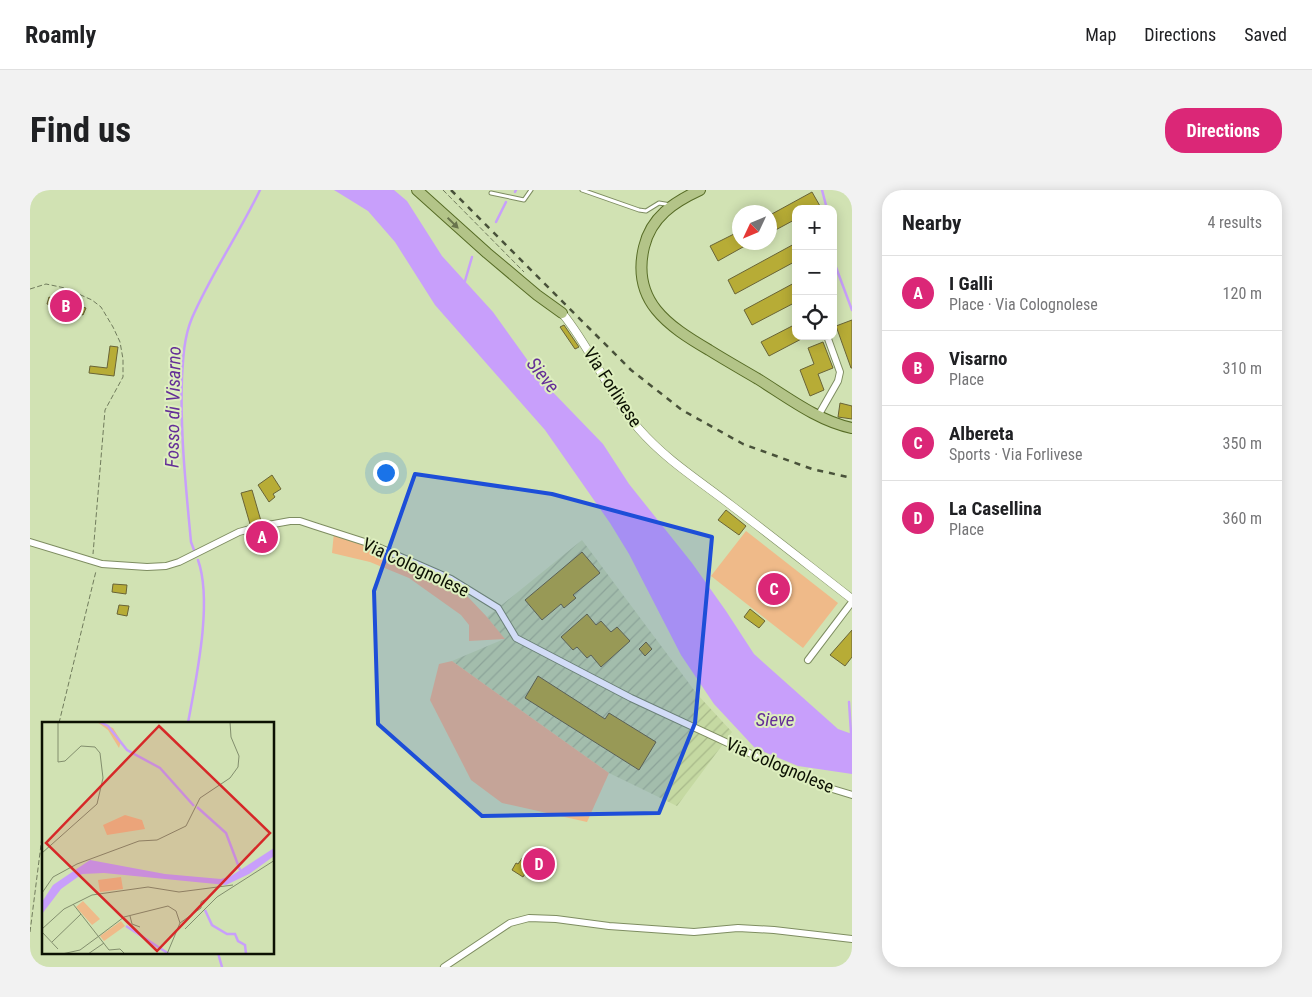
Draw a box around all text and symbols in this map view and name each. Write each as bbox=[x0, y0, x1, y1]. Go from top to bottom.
text: Roamly bbox=[25, 21, 96, 49]
text: Map bbox=[1085, 24, 1116, 45]
text: Directions bbox=[1144, 24, 1216, 45]
text: Saved bbox=[1244, 24, 1287, 45]
button: Directions bbox=[1165, 108, 1282, 153]
text: Find us bbox=[30, 110, 131, 151]
north arrow bbox=[732, 205, 777, 250]
map controls bbox=[792, 205, 837, 340]
button: + bbox=[792, 205, 837, 250]
text: Nearby bbox=[902, 211, 961, 235]
text: 4 results bbox=[1207, 213, 1262, 232]
one-way arrow bbox=[447, 217, 459, 229]
button: − bbox=[792, 250, 837, 295]
text: I Galli bbox=[949, 272, 993, 295]
text: A bbox=[913, 284, 923, 303]
text: 120 m bbox=[1223, 284, 1262, 303]
pin: B bbox=[50, 287, 82, 325]
button: locate bbox=[792, 295, 837, 340]
text: Place · Via Colognolese bbox=[949, 295, 1098, 314]
street label: Via Forlivese bbox=[579, 343, 647, 431]
water label: Fosso di Visarno bbox=[160, 346, 186, 468]
text: Visarno bbox=[949, 347, 1007, 370]
water label: Sieve bbox=[522, 353, 564, 397]
text: B bbox=[914, 359, 922, 378]
text: 310 m bbox=[1223, 359, 1262, 378]
text: Place bbox=[949, 370, 984, 389]
text: Albereta bbox=[949, 422, 1014, 445]
text: C bbox=[913, 434, 923, 453]
text: 350 m bbox=[1223, 434, 1262, 453]
text: Sports · Via Forlivese bbox=[949, 445, 1083, 464]
your location bbox=[373, 460, 399, 486]
text: La Casellina bbox=[949, 497, 1042, 520]
text: D bbox=[913, 509, 923, 528]
text: 360 m bbox=[1223, 509, 1262, 528]
pin: A bbox=[246, 518, 278, 556]
text: Place bbox=[949, 520, 984, 539]
street label: Via Colognolese bbox=[359, 533, 473, 601]
pin: C bbox=[758, 570, 790, 608]
water label: Sieve bbox=[756, 708, 794, 731]
inset map bbox=[42, 722, 275, 954]
street label: Via Colognolese bbox=[723, 733, 837, 797]
pin: D bbox=[523, 845, 555, 883]

